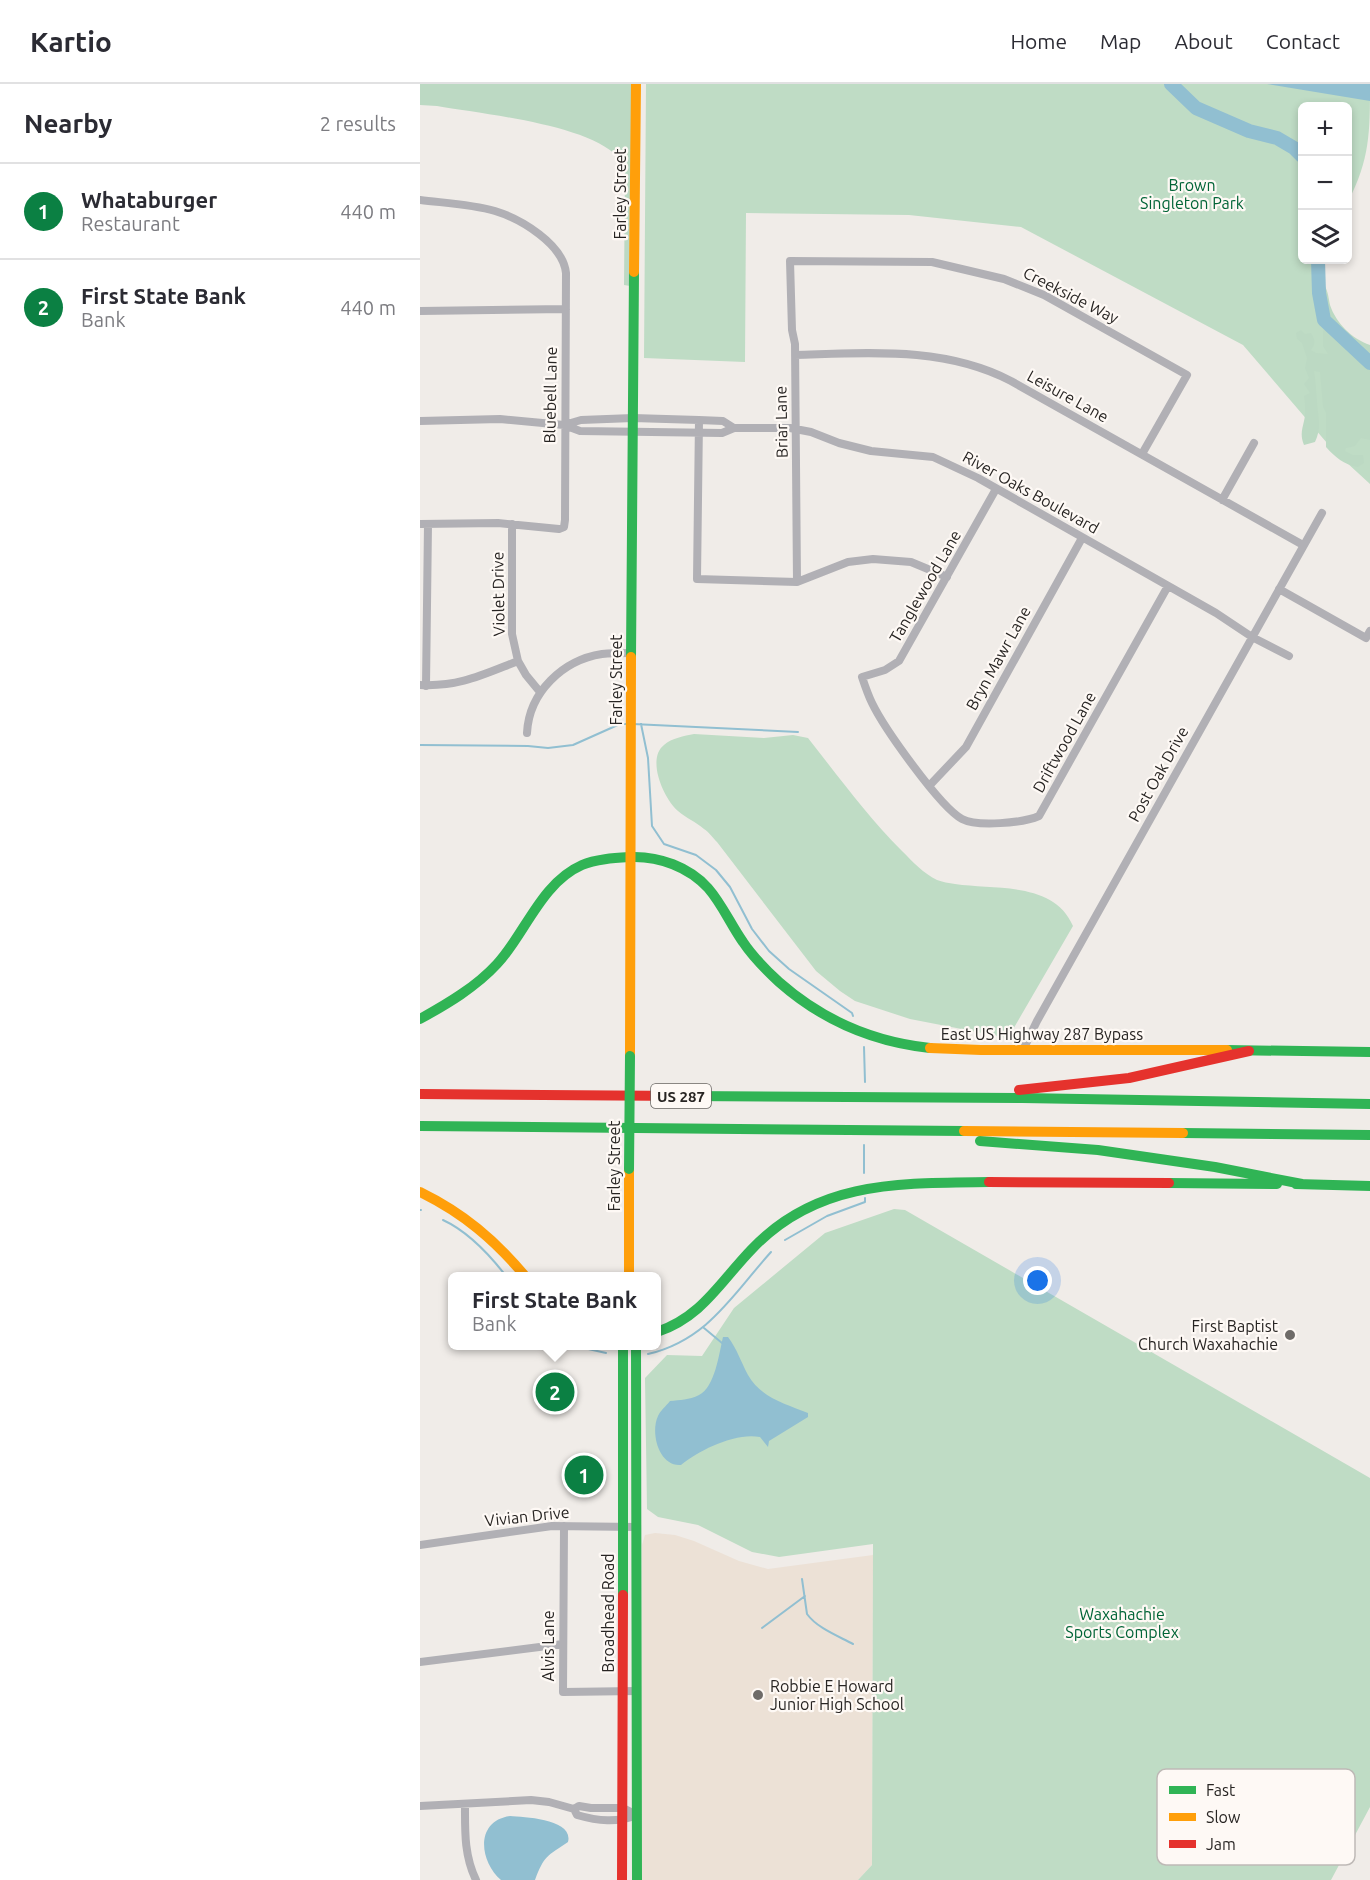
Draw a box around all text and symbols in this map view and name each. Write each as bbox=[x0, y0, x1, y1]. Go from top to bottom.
text: Kartio bbox=[30, 26, 112, 57]
text: Home bbox=[1010, 29, 1067, 53]
text: Map bbox=[1100, 29, 1141, 53]
text: About bbox=[1174, 29, 1233, 53]
text: Contact bbox=[1266, 29, 1340, 53]
map controls bbox=[1298, 102, 1352, 264]
button: + bbox=[1298, 102, 1352, 156]
text: Nearby bbox=[24, 109, 112, 138]
text: 2 results bbox=[320, 112, 396, 135]
street label: Farley Street bbox=[611, 148, 629, 240]
button: − bbox=[1298, 156, 1352, 210]
park label: Brown Singleton Park bbox=[1140, 176, 1244, 212]
text: Whataburger bbox=[81, 187, 217, 212]
text: 1 bbox=[38, 200, 49, 223]
text: 440 m bbox=[340, 200, 396, 223]
button: layers bbox=[1298, 210, 1352, 264]
text: Restaurant bbox=[81, 212, 180, 235]
street label: Creekside Way bbox=[1020, 263, 1122, 327]
text: First State Bank bbox=[81, 283, 246, 308]
text: 2 bbox=[38, 296, 49, 319]
text: 440 m bbox=[340, 296, 396, 319]
text: Bank bbox=[81, 308, 126, 331]
street label: Bluebell Lane bbox=[540, 346, 560, 444]
street label: Leisure Lane bbox=[1024, 366, 1112, 426]
street label: Briar Lane bbox=[771, 386, 791, 458]
street label: River Oaks Boulevard bbox=[960, 447, 1102, 537]
street label: Tanglewood Lane bbox=[886, 527, 964, 645]
street label: Violet Drive bbox=[488, 551, 508, 637]
street label: Bryn Mawr Lane bbox=[962, 603, 1034, 713]
street label: Farley Street bbox=[607, 634, 625, 726]
street label: Driftwood Lane bbox=[1029, 689, 1099, 795]
street label: Post Oak Drive bbox=[1124, 723, 1192, 825]
street label: East US Highway 287 Bypass bbox=[941, 1025, 1143, 1043]
road number: US 287 bbox=[651, 1084, 711, 1108]
street label: Farley Street bbox=[605, 1120, 623, 1212]
your location bbox=[1023, 1266, 1052, 1295]
popup bbox=[448, 1272, 661, 1350]
text: First State Bank bbox=[472, 1287, 637, 1312]
text: Bank bbox=[472, 1312, 517, 1335]
place label: First Baptist Church Waxahachie bbox=[1138, 1317, 1279, 1353]
marker: First Baptist Church Waxahachie bbox=[1283, 1328, 1297, 1342]
pin: 2 bbox=[536, 1370, 574, 1414]
pin: 1 bbox=[564, 1452, 604, 1498]
street label: Vivian Drive bbox=[484, 1503, 570, 1529]
street label: Broadhead Road bbox=[599, 1553, 617, 1673]
park label: Waxahachie Sports Complex bbox=[1065, 1605, 1179, 1641]
street label: Alvis Lane bbox=[539, 1610, 557, 1682]
place label: Robbie E Howard Junior High School bbox=[770, 1677, 904, 1713]
marker: Robbie E Howard Junior High School bbox=[751, 1688, 765, 1702]
legend bbox=[1157, 1769, 1355, 1865]
text: Fast bbox=[1206, 1781, 1236, 1799]
text: Slow bbox=[1206, 1808, 1241, 1826]
text: Jam bbox=[1206, 1835, 1236, 1853]

